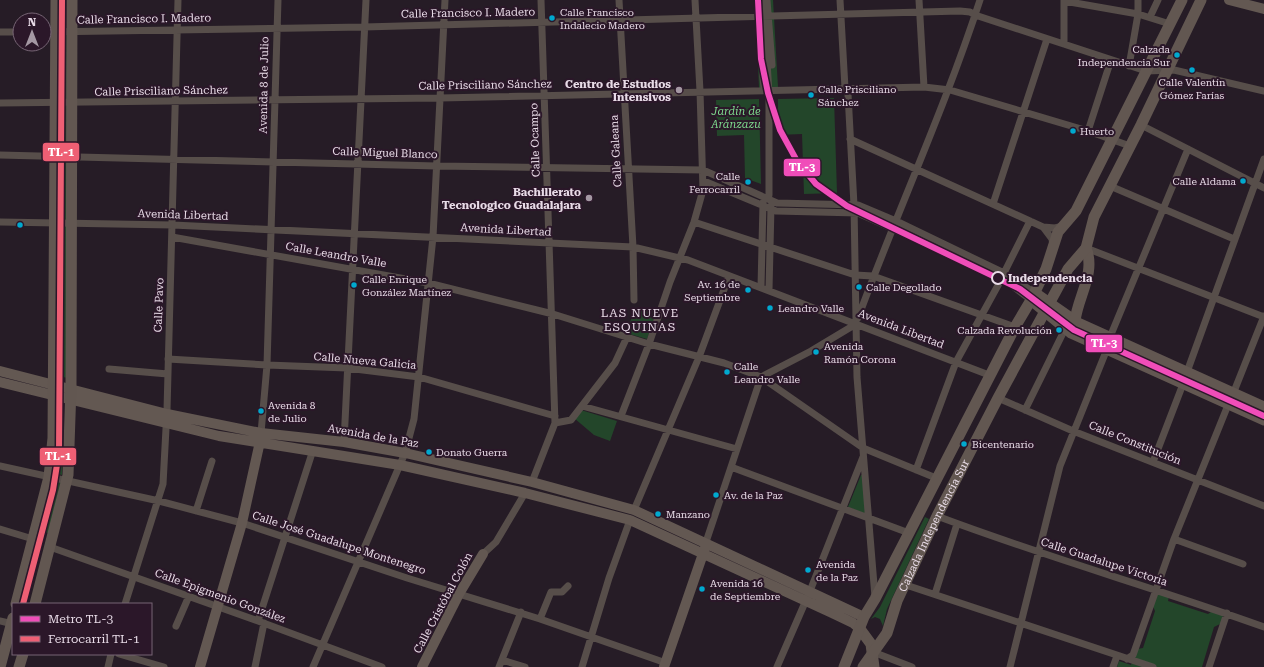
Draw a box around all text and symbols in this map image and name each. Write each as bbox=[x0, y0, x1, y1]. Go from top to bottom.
street label: Calle Francisco I. Madero bbox=[401, 5, 535, 21]
place label: Calle Francisco Indalecio Madero bbox=[560, 7, 645, 31]
street label: Calle Francisco I. Madero bbox=[77, 11, 211, 27]
north arrow bbox=[12, 12, 52, 52]
marker: Calle Francisco Indalecio Madero bbox=[547, 13, 557, 23]
text: N bbox=[28, 16, 37, 29]
street label: Avenida 8 de Julio bbox=[257, 36, 271, 134]
place label: Calzada Independencia Sur bbox=[1078, 44, 1171, 68]
marker: Calzada Independencia Sur bbox=[1172, 50, 1182, 60]
marker: Calle Valentín Gómez Farías bbox=[1187, 65, 1197, 75]
street label: Calle Prisciliano Sánchez bbox=[418, 77, 552, 93]
place label: Calle Valentín Gómez Farías bbox=[1159, 77, 1226, 101]
place label: Centro de Estudios Intensivos bbox=[565, 78, 671, 104]
street label: Calle Prisciliano Sánchez bbox=[94, 83, 228, 99]
place label: Calle Prisciliano Sánchez bbox=[818, 84, 896, 108]
marker: Centro de Estudios Intensivos bbox=[674, 85, 684, 95]
marker: Calle Prisciliano Sánchez bbox=[806, 90, 816, 100]
street label: Calle Ocampo bbox=[527, 102, 543, 177]
park label: Jardín de Aránzazu bbox=[710, 105, 761, 131]
street label: Calle Galeana bbox=[608, 114, 624, 188]
marker: Huerto bbox=[1068, 126, 1078, 136]
place label: Huerto bbox=[1080, 126, 1114, 137]
line badge: TL-1 bbox=[42, 142, 80, 162]
street label: Calle Miguel Blanco bbox=[332, 145, 438, 161]
text: TL-1 bbox=[48, 146, 74, 159]
line badge: TL-3 bbox=[783, 158, 821, 177]
text: TL-3 bbox=[789, 161, 815, 174]
place label: Calle Ferrocarril bbox=[689, 171, 741, 195]
place label: Calle Aldama bbox=[1173, 176, 1237, 187]
marker: Calle Aldama bbox=[1238, 176, 1248, 186]
marker: Calle Ferrocarril bbox=[743, 177, 753, 187]
place label: Bachillerato Tecnologico Guadalajara bbox=[442, 186, 582, 212]
marker: Bachillerato Tecnologico Guadalajara bbox=[584, 193, 594, 203]
street label: Avenida Libertad bbox=[137, 207, 229, 223]
unlabelled marker bbox=[15, 220, 25, 230]
street label: Avenida Libertad bbox=[460, 221, 552, 239]
street label: Calle Leandro Valle bbox=[285, 240, 387, 270]
marker: Independencia bbox=[991, 271, 1005, 285]
place label: Independencia bbox=[1008, 272, 1093, 285]
place label: Calle Enrique González Martínez bbox=[362, 274, 451, 298]
street label: Calle Pavo bbox=[152, 277, 166, 333]
place label: Av. 16 de Septiembre bbox=[684, 279, 740, 303]
marker: Calle Enrique González Martínez bbox=[349, 280, 359, 290]
marker: Calle Degollado bbox=[854, 282, 864, 292]
place label: Calle Degollado bbox=[866, 282, 942, 293]
marker: Av. 16 de Septiembre bbox=[743, 285, 753, 295]
marker: Leandro Valle bbox=[765, 303, 775, 313]
place label: Leandro Valle bbox=[778, 303, 845, 314]
district label: LAS NUEVE ESQUINAS bbox=[601, 306, 679, 334]
street label: Avenida Libertad bbox=[856, 307, 946, 351]
place label: Calzada Revolución bbox=[957, 325, 1053, 336]
marker: Calzada Revolución bbox=[1054, 325, 1064, 335]
line badge: TL-3 bbox=[1085, 334, 1123, 353]
text: TL-3 bbox=[1091, 337, 1117, 350]
place label: Avenida Ramón Corona bbox=[824, 341, 896, 365]
marker: Avenida Ramón Corona bbox=[811, 347, 821, 357]
street label: Calle Nueva Galicia bbox=[313, 350, 417, 372]
place label: Calle Leandro Valle bbox=[734, 361, 801, 385]
marker: Calle Leandro Valle bbox=[722, 367, 732, 377]
place label: Avenida 8 de Julio bbox=[268, 400, 316, 424]
marker: Avenida 8 de Julio bbox=[256, 406, 266, 416]
street label: Calle Constitución bbox=[1087, 419, 1183, 467]
street label: Avenida de la Paz bbox=[327, 422, 419, 450]
marker: Bicentenario bbox=[959, 439, 969, 449]
place label: Bicentenario bbox=[972, 439, 1034, 450]
line badge: TL-1 bbox=[39, 447, 77, 466]
marker: Donato Guerra bbox=[424, 447, 434, 457]
place label: Donato Guerra bbox=[436, 447, 508, 458]
text: TL-1 bbox=[45, 450, 71, 463]
street label: Calzada Independencia Sur bbox=[896, 457, 972, 594]
marker: Av. de la Paz bbox=[711, 490, 721, 500]
place label: Av. de la Paz bbox=[724, 490, 783, 501]
street label: Calle José Guadalupe Montenegro bbox=[251, 509, 428, 577]
marker: Manzano bbox=[653, 509, 663, 519]
place label: Manzano bbox=[666, 509, 710, 520]
street label: Calle Guadalupe Victoria bbox=[1039, 535, 1169, 589]
street label: Calle Cristóbal Colón bbox=[411, 550, 475, 656]
place label: Avenida de la Paz bbox=[816, 559, 858, 583]
marker: Avenida de la Paz bbox=[803, 565, 813, 575]
street label: Calle Epigmenio González bbox=[153, 566, 287, 626]
place label: Avenida 16 de Septiembre bbox=[710, 578, 781, 602]
marker: Avenida 16 de Septiembre bbox=[697, 584, 707, 594]
legend bbox=[12, 603, 152, 655]
text: Metro TL-3 bbox=[48, 612, 113, 626]
text: Ferrocarril TL-1 bbox=[48, 632, 140, 646]

